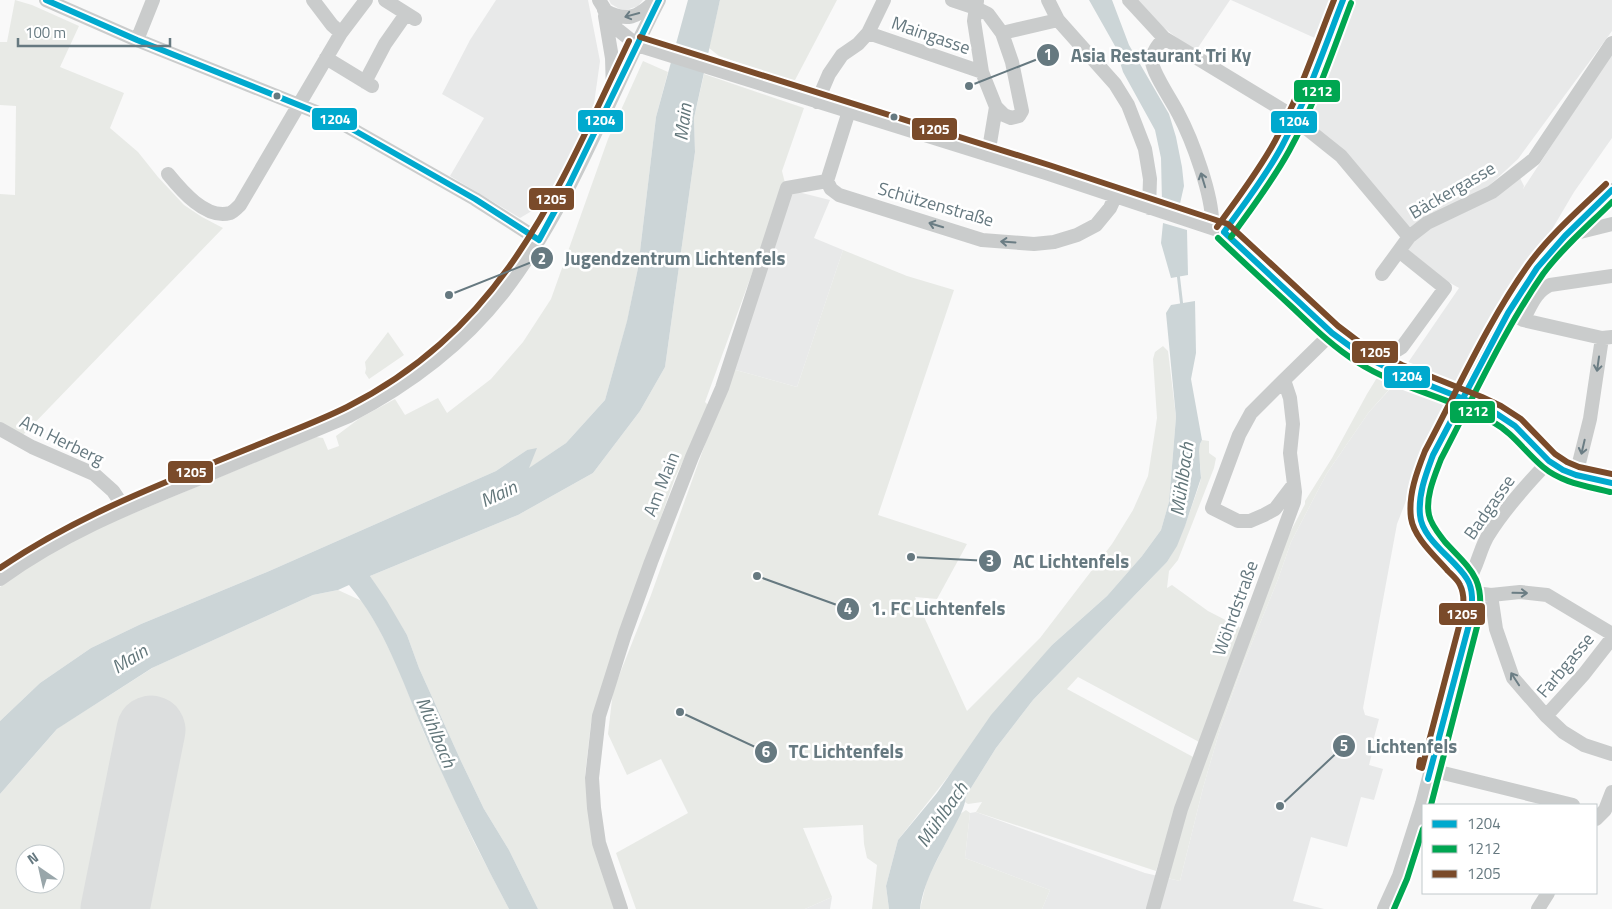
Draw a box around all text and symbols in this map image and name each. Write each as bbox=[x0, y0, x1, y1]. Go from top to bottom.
street label: Maingasse bbox=[888, 9, 974, 61]
one-way arrow bbox=[624, 11, 640, 21]
scale bar bbox=[18, 15, 170, 47]
text: 100 m bbox=[25, 21, 66, 44]
callout: Asia Restaurant Tri Ky bbox=[1036, 38, 1261, 72]
text: Asia Restaurant Tri Ky bbox=[1071, 40, 1252, 69]
text: 1 bbox=[1044, 43, 1052, 66]
line badge: 1212 bbox=[1293, 79, 1341, 103]
text: 1212 bbox=[1301, 80, 1333, 101]
unlabelled marker bbox=[272, 91, 282, 101]
water label: Main bbox=[665, 101, 699, 142]
line badge: 1204 bbox=[311, 107, 358, 131]
text: 1204 bbox=[319, 108, 351, 129]
line badge: 1204 bbox=[577, 109, 624, 133]
text: 1204 bbox=[584, 109, 616, 130]
line badge: 1204 bbox=[1270, 110, 1318, 134]
text: 1204 bbox=[1278, 110, 1310, 131]
unlabelled marker bbox=[889, 112, 899, 122]
line badge: 1205 bbox=[911, 117, 958, 141]
text: 1205 bbox=[918, 118, 950, 139]
street label: Bäckergasse bbox=[1404, 154, 1500, 226]
one-way arrow bbox=[1198, 172, 1208, 188]
street label: Schützenstraße bbox=[875, 175, 997, 233]
line badge: 1205 bbox=[528, 187, 575, 211]
text: 1205 bbox=[535, 188, 567, 209]
one-way arrow bbox=[928, 220, 944, 230]
one-way arrow bbox=[1001, 237, 1017, 246]
callout: Jugendzentrum Lichtenfels bbox=[530, 241, 796, 275]
text: Jugendzentrum Lichtenfels bbox=[565, 243, 785, 272]
text: 2 bbox=[538, 247, 546, 270]
line badge: 1205 bbox=[1351, 340, 1399, 364]
text: 1205 bbox=[1359, 341, 1391, 362]
one-way arrow bbox=[1593, 355, 1603, 371]
line badge: 1204 bbox=[1383, 365, 1431, 389]
text: 1204 bbox=[1391, 365, 1423, 386]
line badge: 1212 bbox=[1449, 400, 1496, 424]
text: 1212 bbox=[1457, 400, 1489, 421]
street label: Am Herberg bbox=[15, 408, 109, 472]
one-way arrow bbox=[1578, 438, 1587, 454]
water label: Mühlbach bbox=[1161, 440, 1201, 518]
street label: Am Main bbox=[636, 448, 686, 520]
line badge: 1205 bbox=[167, 460, 214, 484]
text: 1205 bbox=[175, 461, 207, 482]
street label: Badgasse bbox=[1457, 469, 1521, 545]
water label: Main bbox=[475, 472, 522, 514]
callout: AC Lichtenfels bbox=[978, 544, 1139, 578]
text: AC Lichtenfels bbox=[1013, 546, 1129, 575]
text: 3 bbox=[986, 549, 994, 572]
street label: Wöhrdstraße bbox=[1205, 557, 1265, 659]
one-way arrow bbox=[1512, 588, 1528, 597]
callout: 1. FC Lichtenfels bbox=[835, 592, 1015, 626]
text: 1. FC Lichtenfels bbox=[871, 593, 1005, 622]
text: 4 bbox=[844, 597, 852, 620]
line badge: 1205 bbox=[1438, 602, 1486, 626]
text: 1205 bbox=[1446, 603, 1478, 624]
street label: Farbgasse bbox=[1530, 627, 1600, 703]
water label: Main bbox=[105, 635, 153, 680]
one-way arrow bbox=[1510, 672, 1520, 686]
water label: Mühlbach bbox=[409, 692, 465, 772]
callout: Lichtenfels bbox=[1331, 729, 1467, 763]
text: Lichtenfels bbox=[1367, 731, 1457, 760]
text: 5 bbox=[1340, 734, 1348, 757]
callout: TC Lichtenfels bbox=[753, 735, 913, 769]
text: TC Lichtenfels bbox=[789, 736, 904, 765]
text: 6 bbox=[762, 740, 770, 763]
water label: Mühlbach bbox=[908, 775, 974, 853]
legend bbox=[1422, 804, 1597, 894]
text: 1204 bbox=[1467, 812, 1501, 835]
text: 1212 bbox=[1467, 837, 1501, 860]
north arrow bbox=[15, 844, 65, 894]
text: N bbox=[23, 846, 42, 869]
text: 1205 bbox=[1467, 862, 1501, 885]

